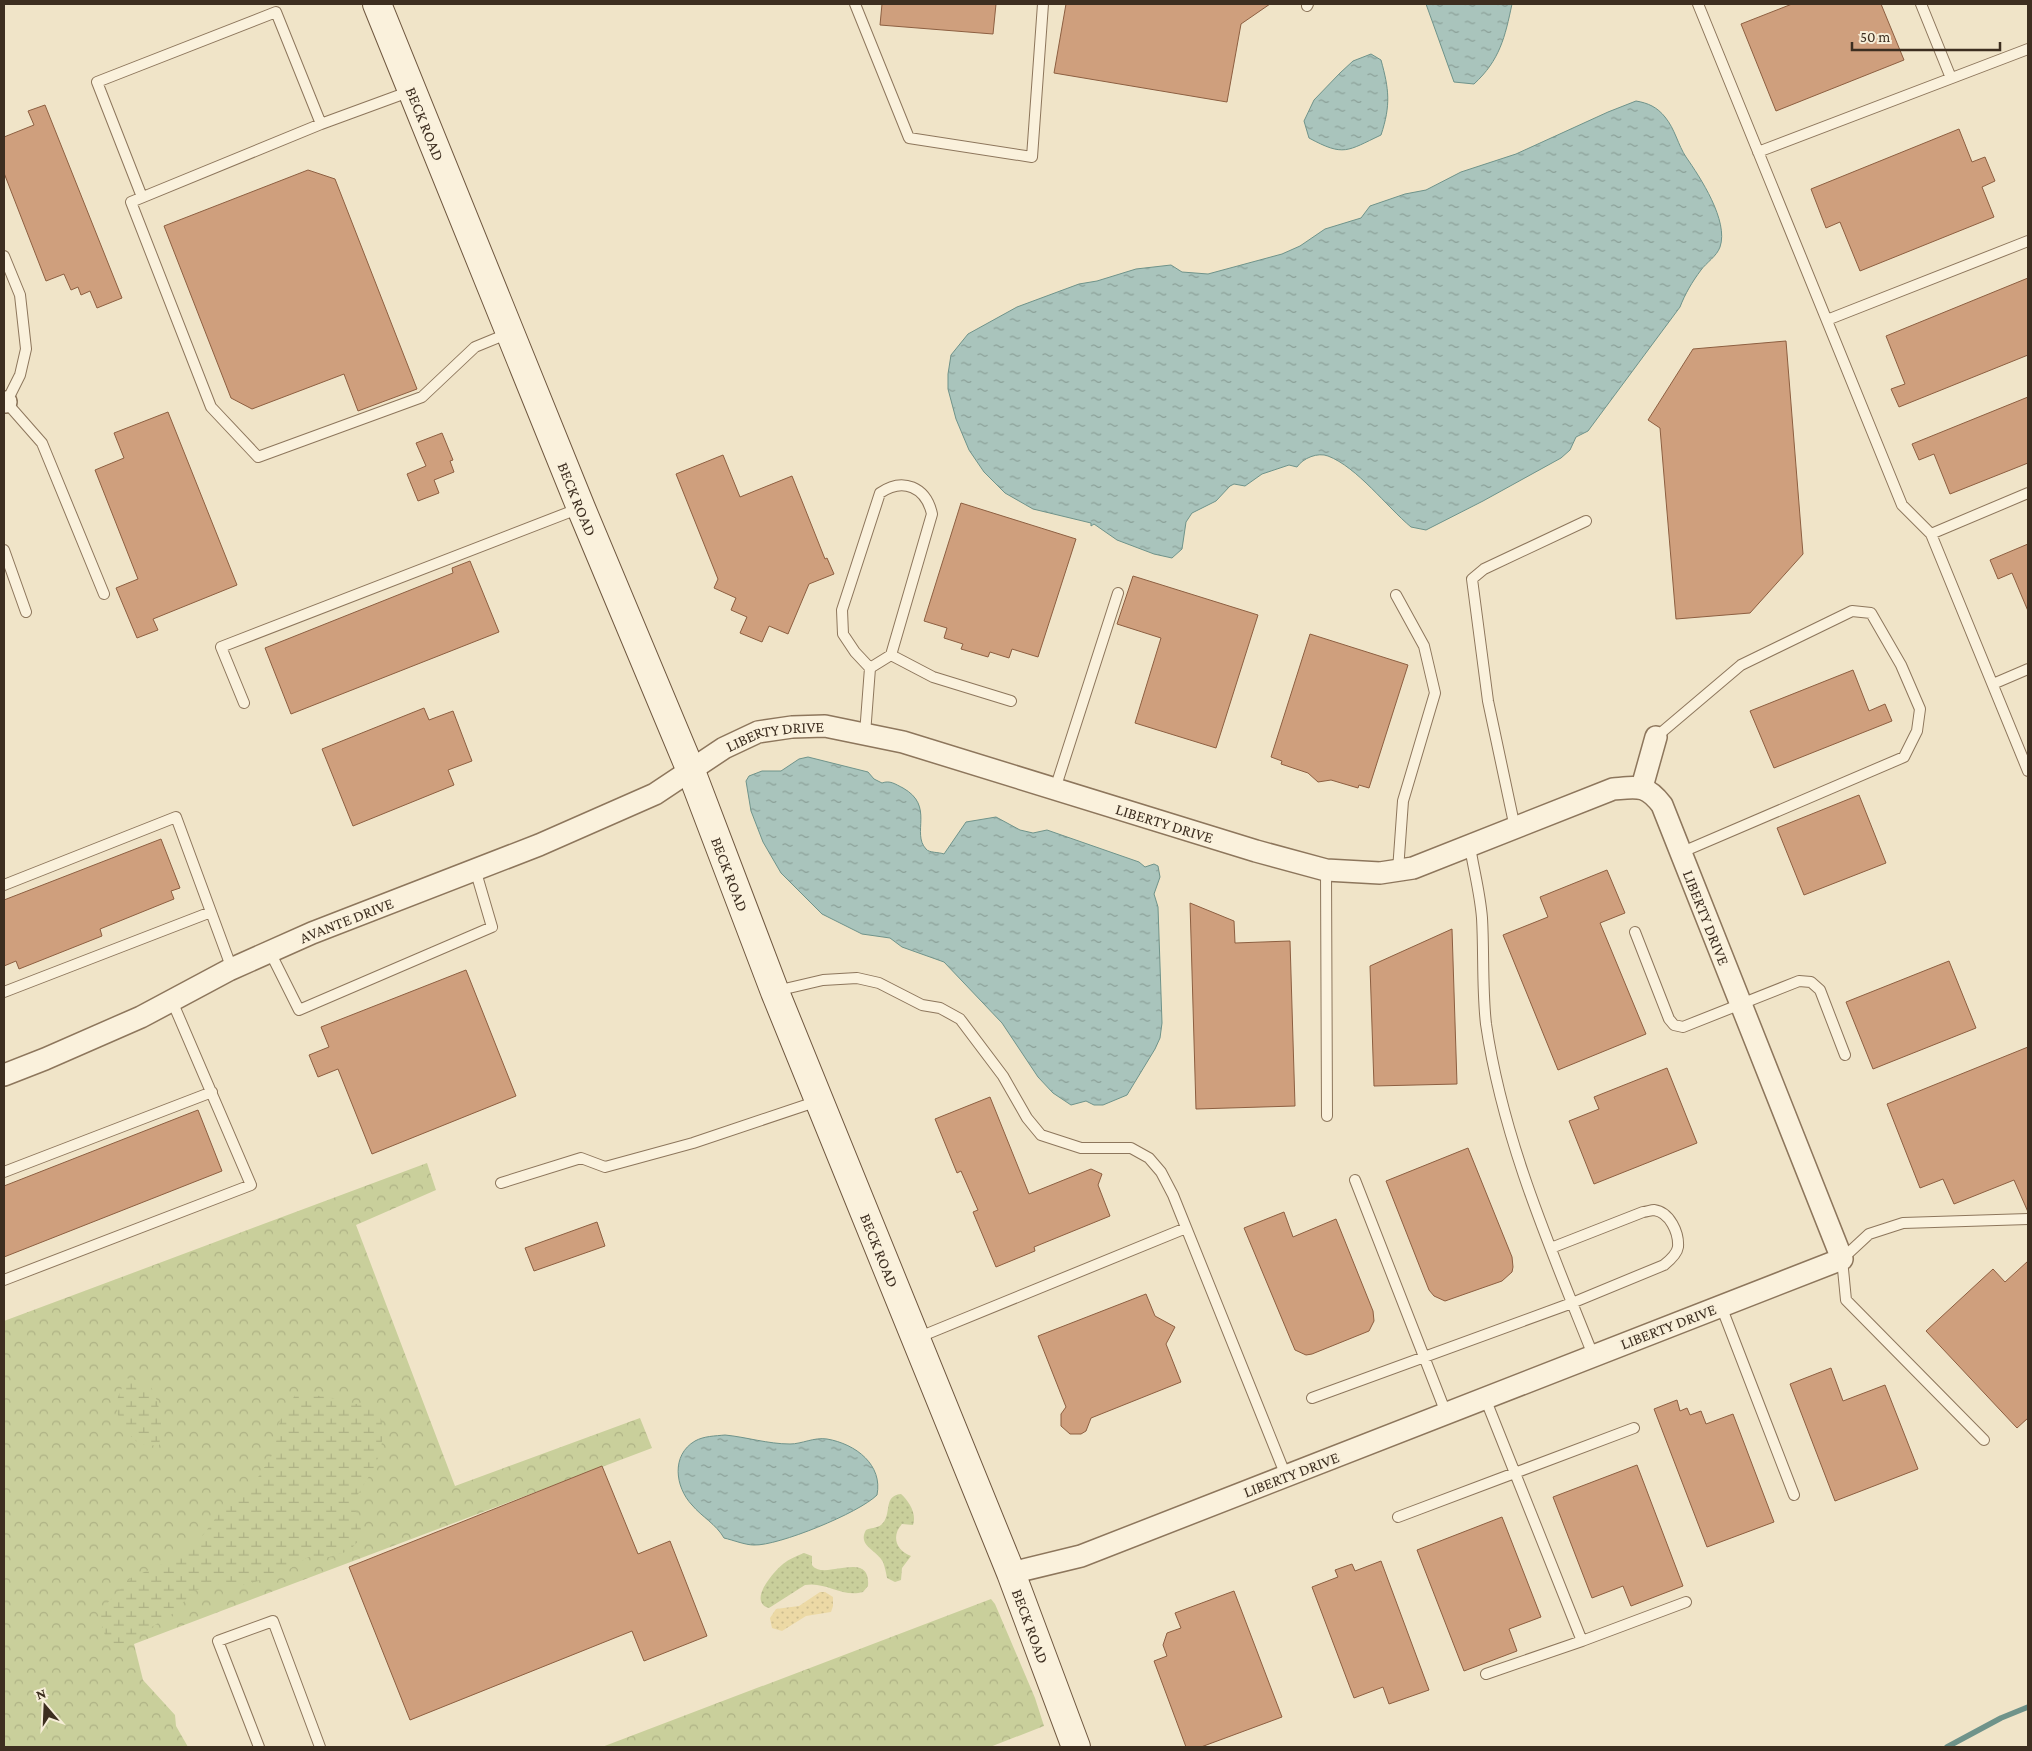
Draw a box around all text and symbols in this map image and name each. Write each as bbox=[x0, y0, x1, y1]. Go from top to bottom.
scale bar bbox=[1852, 20, 2000, 52]
text: 50 m bbox=[1860, 29, 1890, 45]
street label: BECK ROAD bbox=[402, 84, 447, 163]
street label: BECK ROAD bbox=[554, 460, 600, 539]
street label: LIBERTY DRIVE bbox=[723, 718, 825, 755]
street label: LIBERTY DRIVE bbox=[1114, 800, 1216, 846]
street label: BECK ROAD bbox=[708, 835, 752, 914]
street label: LIBERTY DRIVE bbox=[1680, 868, 1733, 968]
street label: AVANTE DRIVE bbox=[297, 894, 396, 947]
street label: BECK ROAD bbox=[857, 1211, 902, 1290]
street label: LIBERTY DRIVE bbox=[1618, 1300, 1719, 1353]
street label: LIBERTY DRIVE bbox=[1241, 1448, 1342, 1501]
street label: BECK ROAD bbox=[1009, 1587, 1052, 1666]
north arrow bbox=[20, 1681, 70, 1731]
text: N bbox=[34, 1684, 48, 1703]

